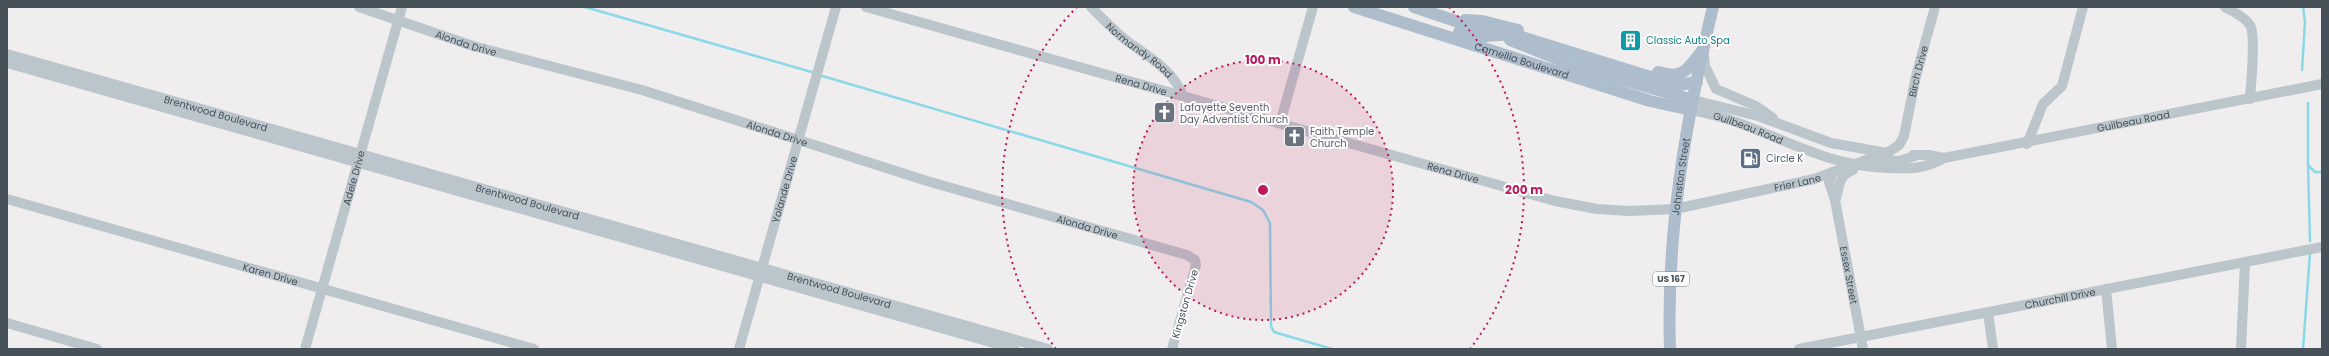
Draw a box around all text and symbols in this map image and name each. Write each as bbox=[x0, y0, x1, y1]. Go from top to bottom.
street label: Normandy Road bbox=[1103, 19, 1177, 81]
street label: Alonda Drive bbox=[434, 26, 498, 59]
building icon: Classic Auto Spa bbox=[1618, 27, 1644, 53]
place label: Classic Auto Spa bbox=[1646, 33, 1730, 48]
street label: Camellia Boulevard bbox=[1473, 38, 1571, 82]
street label: Birch Drive bbox=[1904, 44, 1932, 98]
text: 100 m bbox=[1245, 51, 1281, 68]
street label: Rena Drive bbox=[1114, 70, 1169, 99]
street label: Brentwood Boulevard bbox=[162, 91, 269, 135]
church icon: Lafayette Seventh Day Adventist Church bbox=[1152, 100, 1178, 126]
place label: Lafayette Seventh Day Adventist Church bbox=[1180, 100, 1288, 127]
street label: Guilbeau Road bbox=[2096, 106, 2171, 135]
street label: Guilbeau Road bbox=[1711, 108, 1786, 148]
street label: Alonda Drive bbox=[745, 116, 810, 150]
church icon: Faith Temple Church bbox=[1282, 124, 1308, 150]
place label: Faith Temple Church bbox=[1310, 124, 1374, 151]
street label: Johnston Street bbox=[1668, 136, 1693, 216]
fuel station icon: Circle K bbox=[1737, 145, 1763, 171]
street label: Adele Drive bbox=[339, 149, 368, 207]
place label: Circle K bbox=[1766, 151, 1803, 166]
street label: Yolande Drive bbox=[768, 154, 801, 224]
street label: Rena Drive bbox=[1426, 158, 1481, 187]
street label: Frier Lane bbox=[1773, 170, 1823, 195]
street label: Brentwood Boulevard bbox=[474, 180, 581, 223]
text: 200 m bbox=[1505, 181, 1543, 198]
centre of rings bbox=[1256, 183, 1270, 197]
street label: Alonda Drive bbox=[1055, 211, 1120, 243]
street label: Essex Street bbox=[1836, 245, 1862, 305]
street label: Karen Drive bbox=[241, 259, 300, 289]
street label: Brentwood Boulevard bbox=[786, 268, 893, 312]
street label: Kingston Drive bbox=[1168, 268, 1202, 340]
road number: US 167 bbox=[1653, 272, 1689, 286]
street label: Churchill Drive bbox=[2023, 284, 2097, 312]

